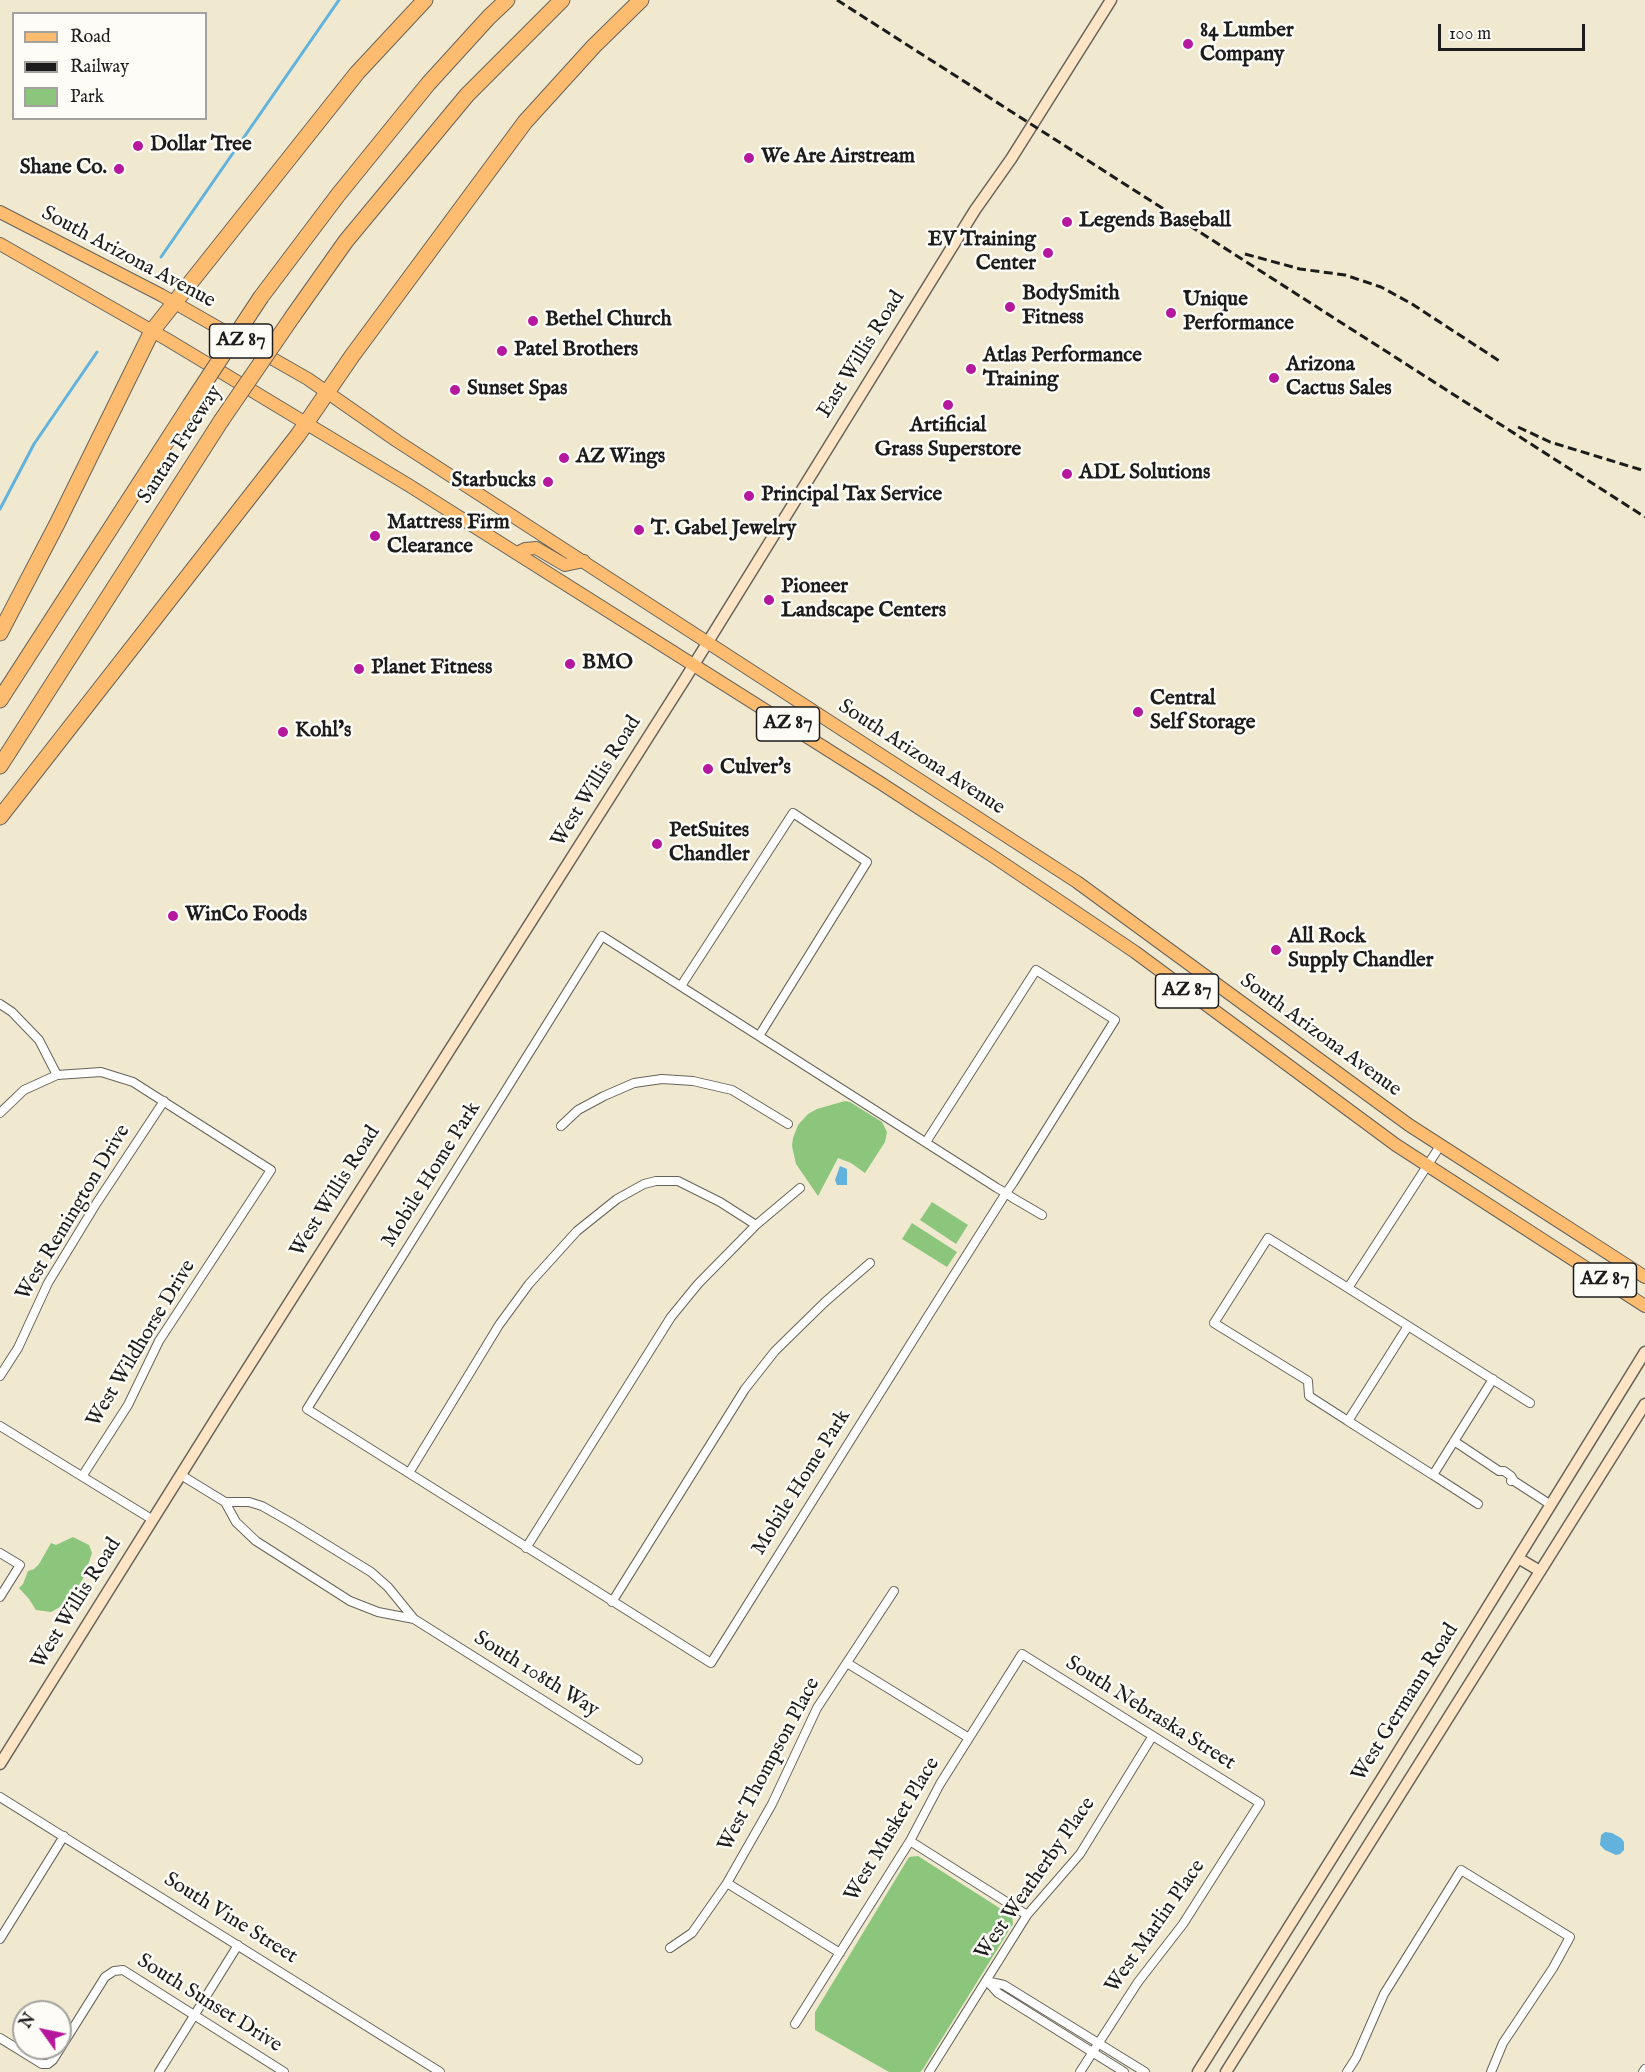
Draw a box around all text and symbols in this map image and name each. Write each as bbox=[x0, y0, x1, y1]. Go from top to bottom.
legend bbox=[12, 12, 207, 120]
scale bar bbox=[1441, 12, 1588, 50]
place label: 84 Lumber Company bbox=[1200, 19, 1294, 69]
text: 100 m bbox=[1449, 23, 1491, 46]
text: Road bbox=[70, 26, 111, 49]
marker: 84 Lumber Company bbox=[1181, 37, 1195, 51]
text: Railway bbox=[70, 56, 129, 79]
text: Park bbox=[70, 86, 104, 109]
place label: Dollar Tree bbox=[150, 133, 252, 159]
marker: Dollar Tree bbox=[131, 139, 145, 153]
place label: We Are Airstream bbox=[761, 145, 915, 171]
marker: We Are Airstream bbox=[742, 151, 756, 165]
place label: Shane Co. bbox=[20, 156, 107, 182]
marker: Shane Co. bbox=[112, 162, 126, 176]
street label: South Arizona Avenue bbox=[37, 201, 219, 315]
place label: Legends Baseball bbox=[1079, 209, 1231, 235]
marker: Legends Baseball bbox=[1060, 215, 1074, 229]
place label: EV Training Center bbox=[928, 228, 1036, 278]
marker: EV Training Center bbox=[1041, 246, 1055, 260]
place label: BodySmith Fitness bbox=[1022, 282, 1120, 332]
street label: East Willis Road bbox=[813, 287, 911, 423]
place label: Unique Performance bbox=[1183, 288, 1294, 338]
marker: BodySmith Fitness bbox=[1003, 300, 1017, 314]
marker: Unique Performance bbox=[1164, 306, 1178, 320]
place label: Bethel Church bbox=[545, 308, 672, 334]
marker: Bethel Church bbox=[526, 314, 540, 328]
road number: AZ 87 bbox=[210, 324, 272, 358]
place label: Patel Brothers bbox=[514, 338, 638, 364]
marker: Patel Brothers bbox=[495, 344, 509, 358]
place label: Atlas Performance Training bbox=[983, 344, 1142, 394]
place label: Arizona Cactus Sales bbox=[1286, 353, 1392, 403]
marker: Atlas Performance Training bbox=[964, 362, 978, 376]
marker: Arizona Cactus Sales bbox=[1267, 371, 1281, 385]
place label: Sunset Spas bbox=[467, 377, 567, 403]
street label: Santan Freeway bbox=[133, 381, 229, 509]
marker: Sunset Spas bbox=[448, 383, 462, 397]
marker: Artificial Grass Superstore bbox=[941, 398, 955, 412]
place label: Artificial Grass Superstore bbox=[875, 414, 1021, 464]
place label: AZ Wings bbox=[576, 445, 665, 471]
marker: AZ Wings bbox=[557, 451, 571, 465]
place label: ADL Solutions bbox=[1079, 461, 1210, 487]
marker: ADL Solutions bbox=[1060, 467, 1074, 481]
place label: Starbucks bbox=[452, 469, 536, 495]
marker: Starbucks bbox=[541, 475, 555, 489]
place label: Principal Tax Service bbox=[761, 483, 942, 509]
marker: Principal Tax Service bbox=[742, 489, 756, 503]
place label: Mattress Firm Clearance bbox=[387, 511, 510, 561]
place label: T. Gabel Jewelry bbox=[651, 517, 796, 543]
marker: T. Gabel Jewelry bbox=[632, 523, 646, 537]
marker: Mattress Firm Clearance bbox=[368, 529, 382, 543]
place label: Pioneer Landscape Centers bbox=[781, 575, 946, 625]
marker: Pioneer Landscape Centers bbox=[762, 593, 776, 607]
place label: BMO bbox=[582, 651, 633, 677]
place label: Planet Fitness bbox=[371, 656, 492, 682]
marker: BMO bbox=[563, 657, 577, 671]
marker: Planet Fitness bbox=[352, 662, 366, 676]
place label: Central Self Storage bbox=[1150, 687, 1255, 737]
street label: South Arizona Avenue bbox=[833, 695, 1009, 821]
marker: Central Self Storage bbox=[1131, 705, 1145, 719]
road number: AZ 87 bbox=[756, 707, 820, 741]
street label: West Willis Road bbox=[547, 712, 647, 852]
place label: Kohl's bbox=[295, 719, 351, 745]
marker: Kohl's bbox=[276, 725, 290, 739]
place label: Culver's bbox=[720, 756, 791, 782]
marker: Culver's bbox=[701, 762, 715, 776]
place label: PetSuites Chandler bbox=[669, 819, 750, 869]
marker: PetSuites Chandler bbox=[650, 837, 664, 851]
place label: WinCo Foods bbox=[185, 903, 307, 929]
marker: WinCo Foods bbox=[166, 909, 180, 923]
place label: All Rock Supply Chandler bbox=[1288, 925, 1433, 975]
marker: All Rock Supply Chandler bbox=[1269, 943, 1283, 957]
street label: South Arizona Avenue bbox=[1234, 969, 1406, 1103]
road number: AZ 87 bbox=[1156, 974, 1218, 1008]
street label: Mobile Home Park bbox=[377, 1098, 487, 1252]
street label: West Remington Drive bbox=[11, 1120, 137, 1306]
street label: West Willis Road bbox=[286, 1122, 386, 1262]
street label: West Wildhorse Drive bbox=[82, 1256, 202, 1432]
road number: AZ 87 bbox=[1574, 1263, 1636, 1297]
street label: Mobile Home Park bbox=[747, 1406, 857, 1560]
street label: West Willis Road bbox=[27, 1534, 127, 1674]
street label: West Germann Road bbox=[1347, 1619, 1465, 1787]
street label: South 108th Way bbox=[469, 1626, 603, 1724]
street label: South Nebraska Street bbox=[1060, 1652, 1240, 1776]
street label: West Thompson Place bbox=[714, 1674, 826, 1856]
street label: West Musket Place bbox=[840, 1753, 946, 1907]
street label: West Weatherby Place bbox=[970, 1793, 1102, 1965]
street label: West Marlin Place bbox=[1101, 1855, 1211, 1999]
street label: South Vine Street bbox=[159, 1868, 301, 1970]
street label: South Sunset Drive bbox=[132, 1949, 286, 2059]
north arrow bbox=[12, 2000, 72, 2060]
text: N bbox=[16, 2010, 41, 2033]

